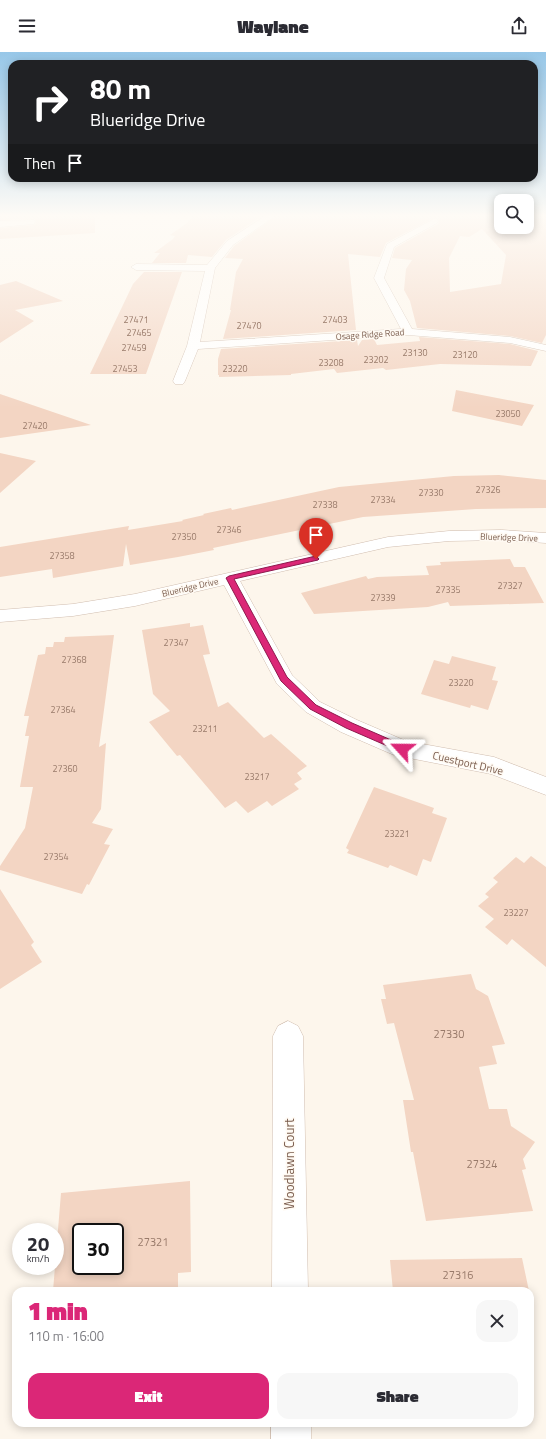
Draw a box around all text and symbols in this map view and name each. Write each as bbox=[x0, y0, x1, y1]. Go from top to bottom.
text: Waylane bbox=[237, 13, 309, 40]
icon: menu bbox=[16, 15, 38, 37]
icon: share bbox=[508, 15, 530, 37]
text: 80 m bbox=[90, 67, 151, 110]
icon: right bbox=[24, 76, 76, 128]
text: Blueridge Drive bbox=[90, 106, 205, 133]
text: Then bbox=[24, 152, 56, 175]
icon: arrive bbox=[64, 152, 86, 174]
map controls bbox=[494, 194, 534, 234]
button: search bbox=[494, 194, 534, 234]
house number: 27471 bbox=[123, 313, 149, 326]
house number: 27403 bbox=[322, 313, 348, 326]
house number: 27470 bbox=[236, 319, 262, 332]
street label: Osage Ridge Road bbox=[335, 325, 405, 343]
house number: 27465 bbox=[126, 326, 152, 339]
house number: 27459 bbox=[121, 341, 147, 354]
house number: 23130 bbox=[402, 346, 428, 359]
house number: 23120 bbox=[452, 348, 478, 361]
house number: 23202 bbox=[363, 353, 389, 366]
house number: 23208 bbox=[318, 356, 344, 369]
house number: 27453 bbox=[112, 362, 138, 375]
house number: 23220 bbox=[222, 362, 248, 375]
house number: 23050 bbox=[495, 407, 521, 420]
house number: 27420 bbox=[22, 419, 48, 432]
house number: 27326 bbox=[475, 483, 501, 496]
house number: 27330 bbox=[418, 486, 444, 499]
house number: 27334 bbox=[370, 493, 396, 506]
house number: 27338 bbox=[312, 498, 338, 511]
pin bbox=[299, 518, 333, 559]
house number: 27346 bbox=[216, 523, 242, 536]
icon: arrive bbox=[305, 524, 327, 546]
street label: Blueridge Drive bbox=[480, 529, 538, 545]
house number: 27350 bbox=[171, 530, 197, 543]
house number: 27358 bbox=[49, 549, 75, 562]
street label: Blueridge Drive bbox=[160, 574, 220, 600]
house number: 27327 bbox=[497, 579, 523, 592]
house number: 27335 bbox=[435, 583, 461, 596]
house number: 27339 bbox=[370, 591, 396, 604]
house number: 27347 bbox=[163, 636, 189, 649]
house number: 27368 bbox=[61, 653, 87, 666]
house number: 23220 bbox=[448, 676, 474, 689]
house number: 27364 bbox=[50, 703, 76, 716]
house number: 23211 bbox=[192, 722, 218, 735]
position arrow bbox=[381, 728, 423, 770]
street label: Cuestport Drive bbox=[431, 747, 505, 779]
house number: 27360 bbox=[52, 762, 78, 775]
house number: 23217 bbox=[244, 770, 270, 783]
house number: 23221 bbox=[384, 827, 410, 840]
house number: 27354 bbox=[43, 850, 69, 863]
house number: 23227 bbox=[503, 906, 529, 919]
house number: 27330 bbox=[434, 1026, 464, 1042]
street label: Woodlawn Court bbox=[279, 1118, 299, 1209]
house number: 27324 bbox=[467, 1156, 497, 1172]
speed limit sign: 30 bbox=[72, 1223, 124, 1275]
text: 20 bbox=[27, 1228, 49, 1259]
house number: 27321 bbox=[138, 1234, 168, 1250]
text: km/h bbox=[27, 1251, 49, 1266]
house number: 27316 bbox=[443, 1267, 473, 1283]
text: 1 min bbox=[28, 1293, 88, 1329]
button: close bbox=[476, 1300, 518, 1342]
text: 110 m · 16:00 bbox=[28, 1326, 104, 1346]
button: Exit bbox=[28, 1373, 269, 1419]
button: Share bbox=[277, 1373, 518, 1419]

